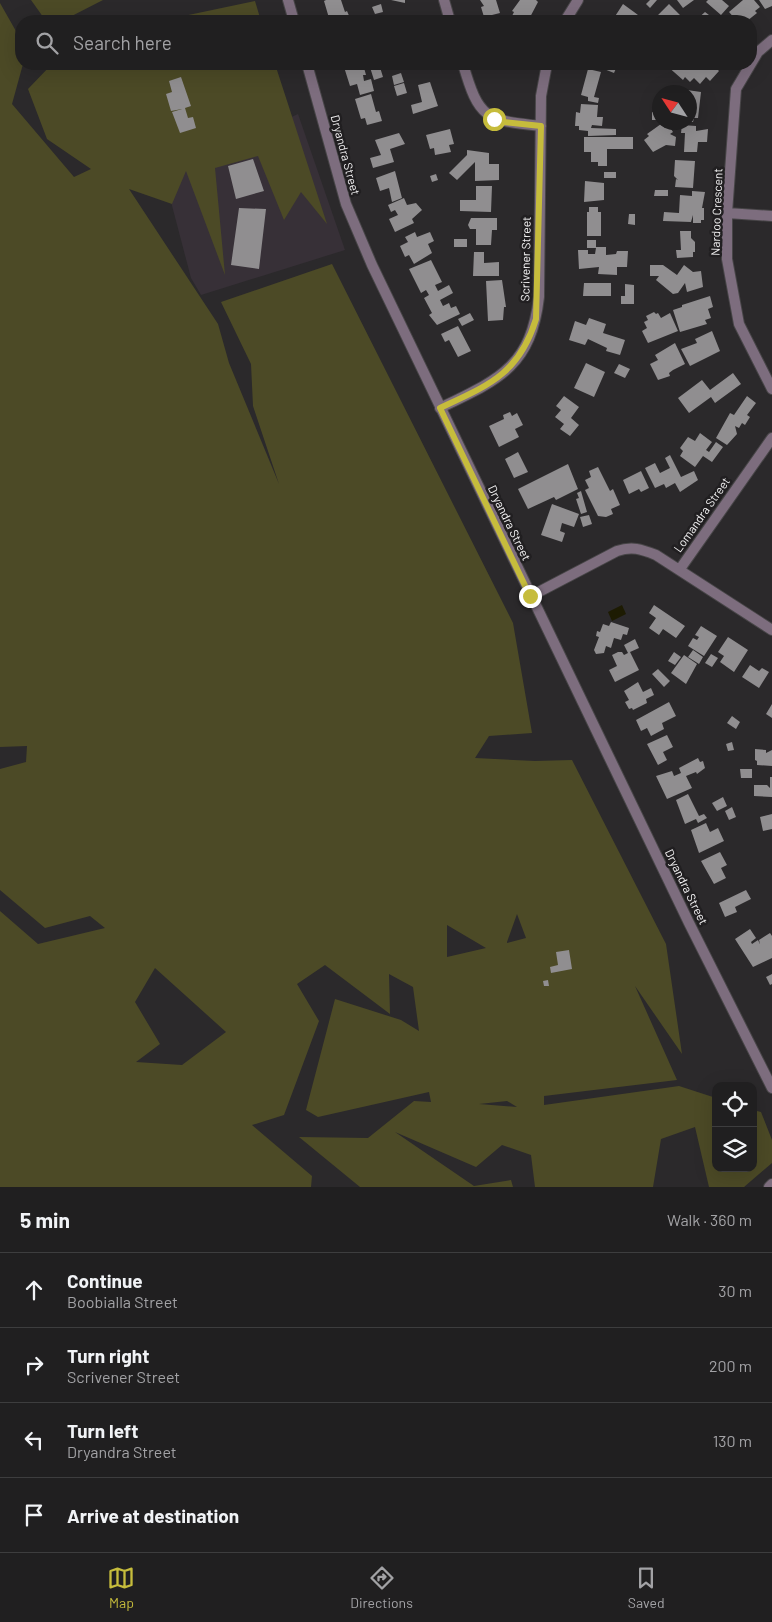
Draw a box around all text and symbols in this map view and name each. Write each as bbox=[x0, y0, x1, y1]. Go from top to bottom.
search box bbox=[15, 15, 757, 70]
icon: search bbox=[33, 29, 61, 57]
text: Search here bbox=[73, 31, 172, 54]
north arrow bbox=[652, 85, 697, 130]
route start bbox=[483, 108, 506, 131]
street label: Dryandra Street bbox=[329, 113, 363, 196]
street label: Nardoo Crescent bbox=[707, 168, 725, 256]
street label: Scrivener Street bbox=[517, 216, 533, 302]
street label: Lomandra Street bbox=[670, 474, 732, 554]
street label: Dryandra Street bbox=[486, 483, 534, 563]
route end bbox=[519, 585, 542, 608]
street label: Dryandra Street bbox=[663, 847, 711, 927]
map controls bbox=[712, 1082, 757, 1172]
button: locate bbox=[712, 1082, 757, 1127]
button: layers bbox=[712, 1127, 757, 1172]
text: 5 min bbox=[20, 1207, 70, 1232]
text: Walk · 360 m bbox=[667, 1210, 752, 1229]
text: Continue bbox=[67, 1269, 143, 1292]
icon: ahead bbox=[20, 1276, 48, 1304]
text: 30 m bbox=[718, 1281, 752, 1300]
text: Boobialla Street bbox=[67, 1292, 178, 1311]
text: Turn right bbox=[67, 1344, 149, 1367]
icon: right bbox=[20, 1351, 48, 1379]
text: 200 m bbox=[709, 1356, 752, 1375]
text: Scrivener Street bbox=[67, 1367, 180, 1386]
text: Turn left bbox=[67, 1419, 138, 1442]
icon: left bbox=[20, 1426, 48, 1454]
text: 130 m bbox=[713, 1431, 752, 1450]
text: Dryandra Street bbox=[67, 1442, 177, 1461]
icon: arrive bbox=[20, 1501, 48, 1529]
text: Arrive at destination bbox=[67, 1504, 239, 1527]
tab: Map bbox=[107, 1564, 135, 1611]
tab: Directions bbox=[350, 1564, 413, 1611]
tab: Saved bbox=[628, 1564, 665, 1611]

